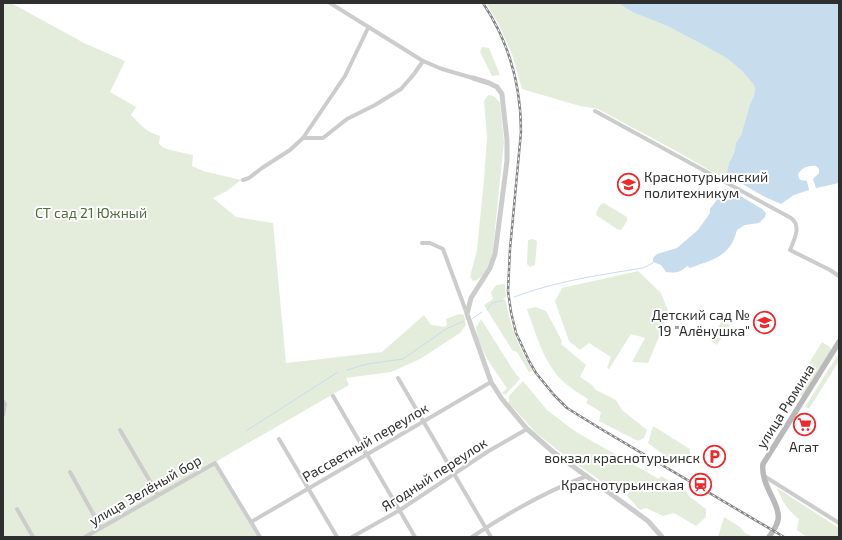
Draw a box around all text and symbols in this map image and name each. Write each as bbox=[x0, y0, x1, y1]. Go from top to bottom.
place label: Краснотурьинский политехникум bbox=[644, 168, 768, 201]
school or university icon: Краснотурьинский политехникум bbox=[615, 171, 641, 197]
park label: СТ сад 21 Южный bbox=[35, 204, 147, 221]
place label: Детский сад № 19 "Алёнушка" bbox=[651, 306, 750, 339]
school or university icon: Детский сад № 19 "Алёнушка" bbox=[752, 309, 778, 335]
street label: улица Рюмина bbox=[752, 361, 818, 451]
street label: Рассветный переулок bbox=[299, 399, 431, 485]
supermarket icon: Агат bbox=[791, 411, 817, 437]
street label: Ягодный переулок bbox=[378, 433, 490, 514]
place label: Агат bbox=[789, 438, 819, 455]
parking icon: вокзал краснотурьинск bbox=[702, 444, 728, 470]
place label: вокзал краснотурьинск bbox=[544, 449, 700, 466]
street label: улица Зелёный бор bbox=[86, 451, 204, 529]
station icon: Краснотурьинская bbox=[687, 471, 713, 497]
place label: Краснотурьинская bbox=[561, 476, 684, 493]

